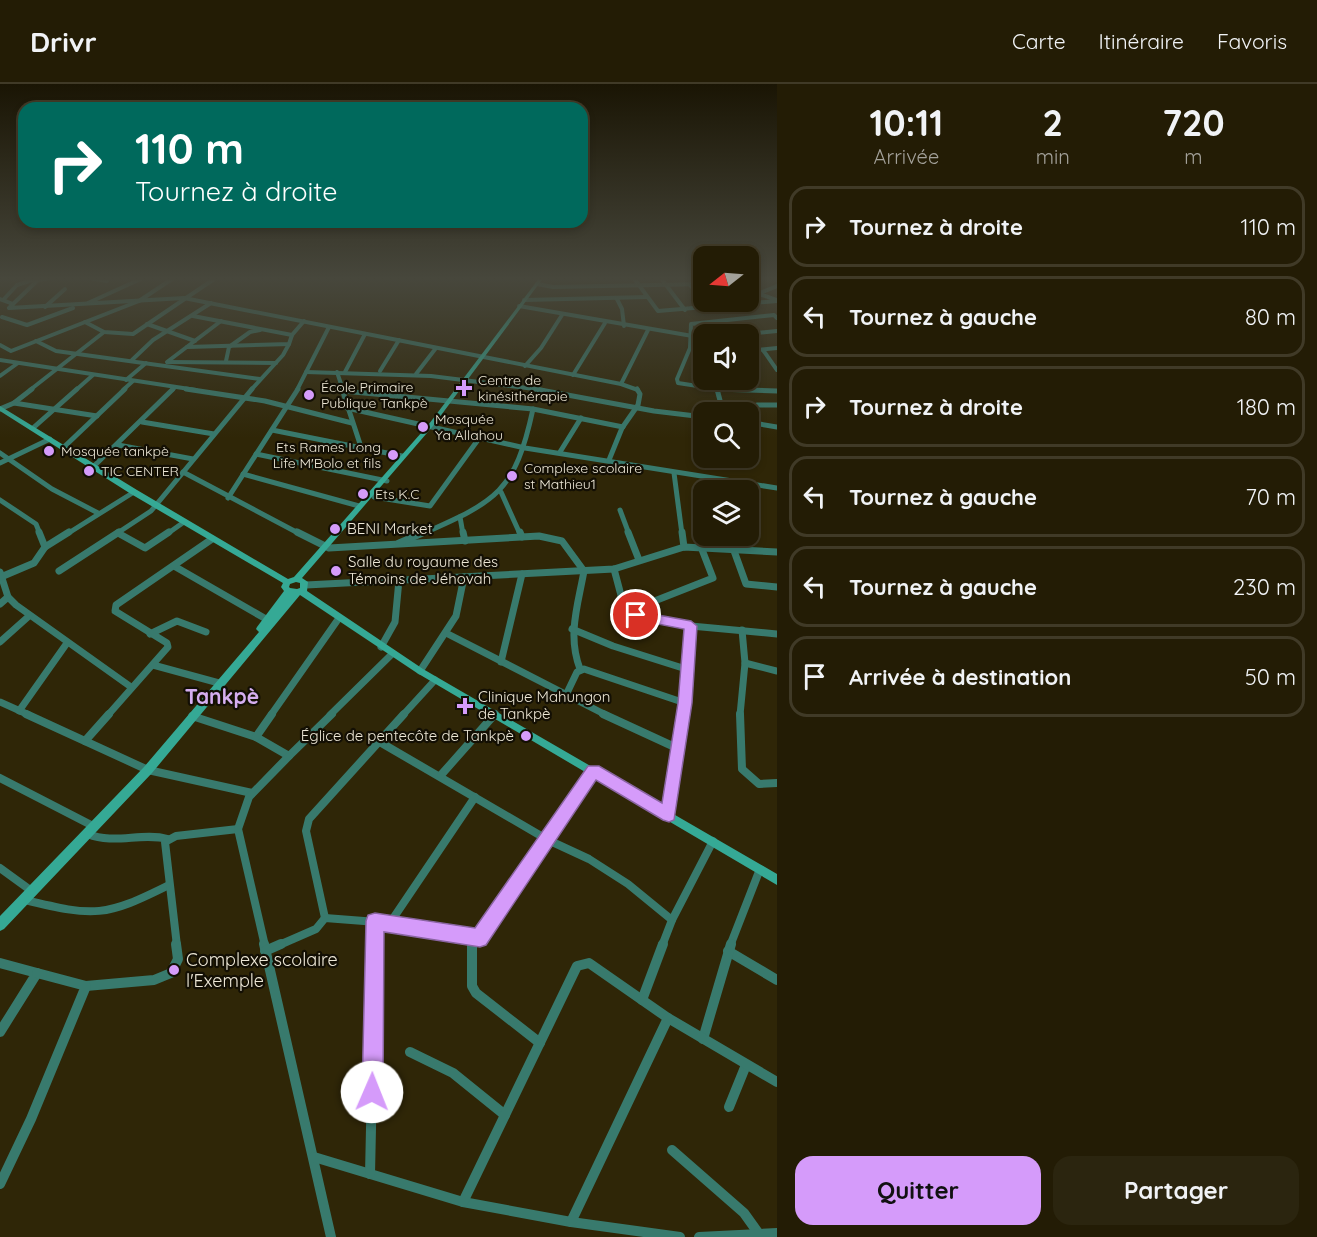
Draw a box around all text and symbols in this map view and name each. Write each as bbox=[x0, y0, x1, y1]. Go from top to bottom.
text: Drivr bbox=[30, 24, 97, 59]
text: Carte bbox=[1012, 28, 1066, 54]
text: Itinéraire bbox=[1099, 28, 1184, 54]
text: Favoris bbox=[1217, 28, 1287, 54]
text: 10:11 bbox=[869, 100, 943, 145]
text: 2 bbox=[1043, 100, 1063, 145]
text: 720 bbox=[1162, 100, 1225, 145]
text: 110 m bbox=[135, 122, 244, 175]
icon: right bbox=[36, 126, 114, 204]
text: Arrivée bbox=[874, 144, 939, 169]
text: min bbox=[1036, 144, 1070, 169]
text: m bbox=[1184, 144, 1203, 169]
text: Tournez à droite bbox=[135, 174, 338, 208]
icon: right bbox=[798, 210, 831, 243]
text: Tournez à droite bbox=[849, 213, 1023, 241]
text: 110 m bbox=[1241, 213, 1296, 241]
north arrow bbox=[693, 246, 759, 312]
map controls bbox=[693, 246, 759, 546]
icon: left bbox=[798, 300, 831, 333]
text: Tournez à gauche bbox=[849, 303, 1037, 331]
text: 80 m bbox=[1245, 303, 1296, 331]
button: sound bbox=[693, 324, 759, 390]
place label: Centre de kinésithérapie bbox=[478, 371, 568, 405]
place label: École Primaire Publique Tankpè bbox=[321, 378, 428, 412]
marker: Centre de kinésithérapie bbox=[455, 379, 473, 397]
marker: École Primaire Publique Tankpè bbox=[302, 388, 316, 402]
icon: right bbox=[798, 390, 831, 423]
text: Tournez à droite bbox=[849, 393, 1023, 421]
text: 180 m bbox=[1237, 393, 1296, 421]
button: search bbox=[693, 402, 759, 468]
place label: Mosquée Ya Allahou bbox=[435, 410, 503, 444]
marker: Mosquée Ya Allahou bbox=[416, 420, 430, 434]
place label: Ets Rames Long Life M'Bolo et fils bbox=[273, 438, 381, 472]
place label: Mosquée tankpè bbox=[61, 442, 169, 460]
marker: Mosquée tankpè bbox=[42, 444, 56, 458]
marker: Ets Rames Long Life M'Bolo et fils bbox=[386, 448, 400, 462]
place label: Complexe scolaire st Mathieu1 bbox=[524, 459, 642, 493]
place label: TIC CENTER bbox=[101, 462, 179, 480]
marker: TIC CENTER bbox=[82, 464, 96, 478]
marker: Complexe scolaire st Mathieu1 bbox=[505, 469, 519, 483]
button: layers bbox=[693, 480, 759, 546]
icon: left bbox=[798, 480, 831, 513]
text: Tournez à gauche bbox=[849, 483, 1037, 511]
text: 70 m bbox=[1246, 483, 1296, 511]
place label: Ets K.C bbox=[375, 485, 420, 503]
marker: Ets K.C bbox=[356, 487, 370, 501]
place label: BENI Market bbox=[347, 519, 433, 538]
marker: BENI Market bbox=[328, 522, 342, 536]
place label: Salle du royaume des Témoins de Jéhovah bbox=[348, 552, 498, 588]
marker: Salle du royaume des Témoins de Jéhovah bbox=[329, 564, 343, 578]
icon: left bbox=[798, 570, 831, 603]
text: Tournez à gauche bbox=[849, 573, 1037, 601]
text: 230 m bbox=[1233, 573, 1296, 601]
pin bbox=[610, 589, 661, 640]
icon: arrive bbox=[619, 598, 652, 631]
icon: arrive bbox=[798, 660, 831, 693]
text: Arrivée à destination bbox=[849, 663, 1071, 691]
text: 50 m bbox=[1245, 663, 1296, 691]
district label: Tankpè bbox=[185, 683, 259, 709]
place label: Clinique Mahungon de Tankpè bbox=[478, 687, 611, 723]
marker: Clinique Mahungon de Tankpè bbox=[456, 697, 474, 715]
place label: Églice de pentecôte de Tankpè bbox=[301, 726, 514, 745]
marker: Églice de pentecôte de Tankpè bbox=[519, 729, 533, 743]
place label: Complexe scolaire l'Exemple bbox=[186, 948, 338, 992]
marker: Complexe scolaire l'Exemple bbox=[167, 963, 181, 977]
position arrow bbox=[340, 1060, 404, 1124]
button: Quitter bbox=[795, 1156, 1041, 1225]
button: Partager bbox=[1053, 1156, 1299, 1225]

